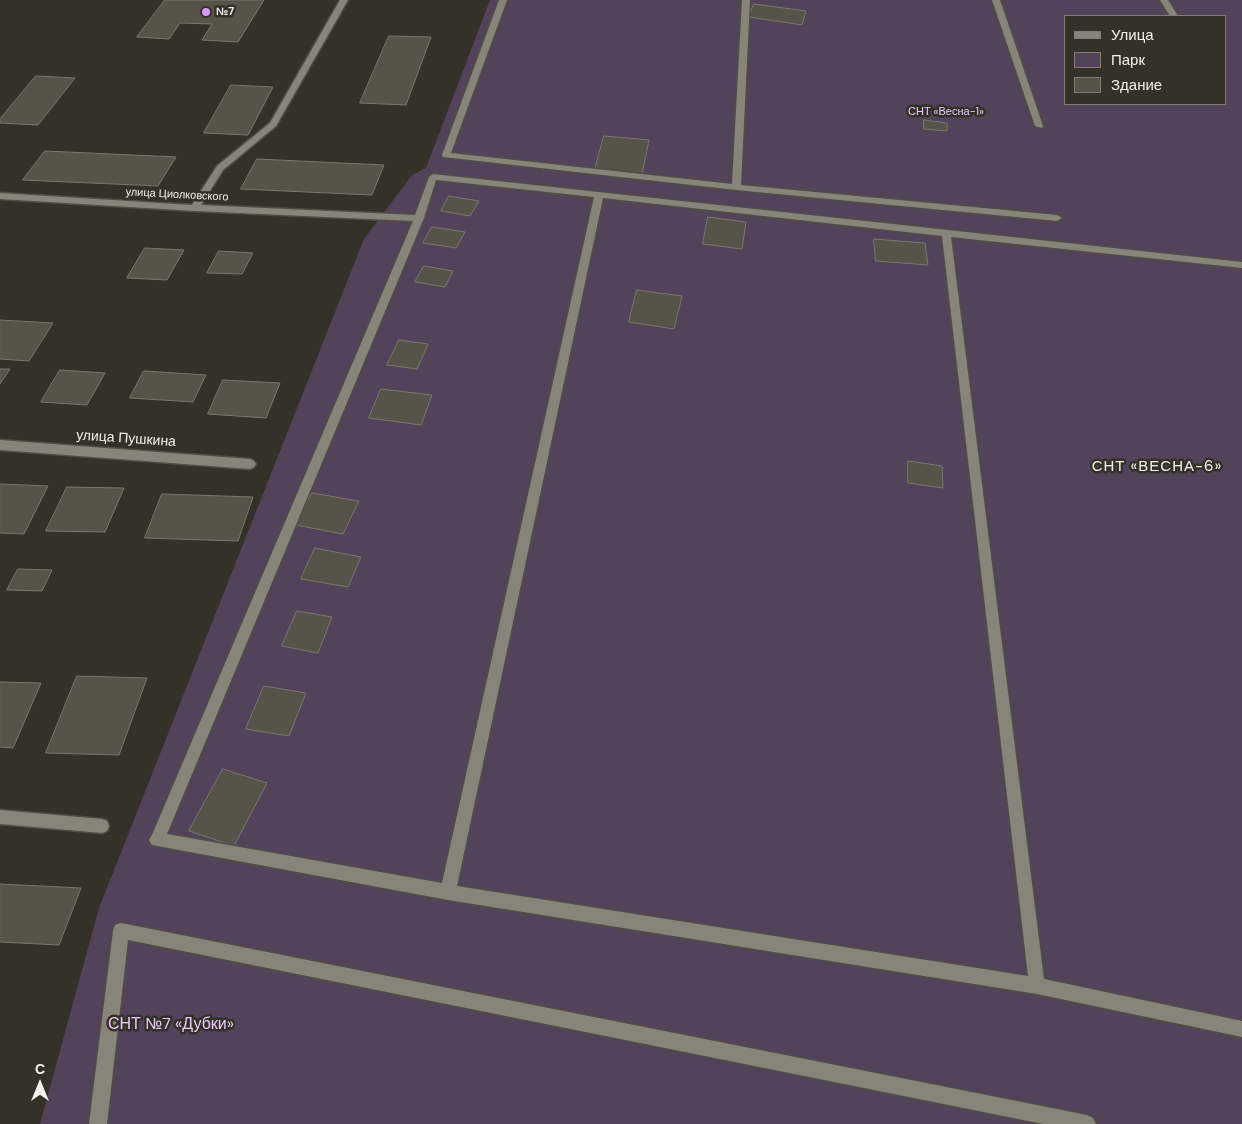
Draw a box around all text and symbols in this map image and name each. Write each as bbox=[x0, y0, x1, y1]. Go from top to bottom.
place label: №7 bbox=[216, 5, 234, 19]
marker: №7 bbox=[200, 6, 212, 18]
legend bbox=[1064, 15, 1227, 105]
text: Улица bbox=[1111, 25, 1154, 45]
text: Парк bbox=[1111, 50, 1145, 70]
text: Здание bbox=[1111, 75, 1162, 95]
park label: СНТ «Весна-1» bbox=[908, 105, 984, 119]
street label: улица Циолковского bbox=[125, 186, 229, 204]
street label: улица Пушкина bbox=[76, 427, 176, 451]
district label: СНТ «ВЕСНА-6» bbox=[1090, 458, 1224, 476]
park label: СНТ №7 «Дубки» bbox=[108, 1015, 234, 1035]
north arrow bbox=[15, 1059, 65, 1109]
text: С bbox=[35, 1060, 45, 1078]

